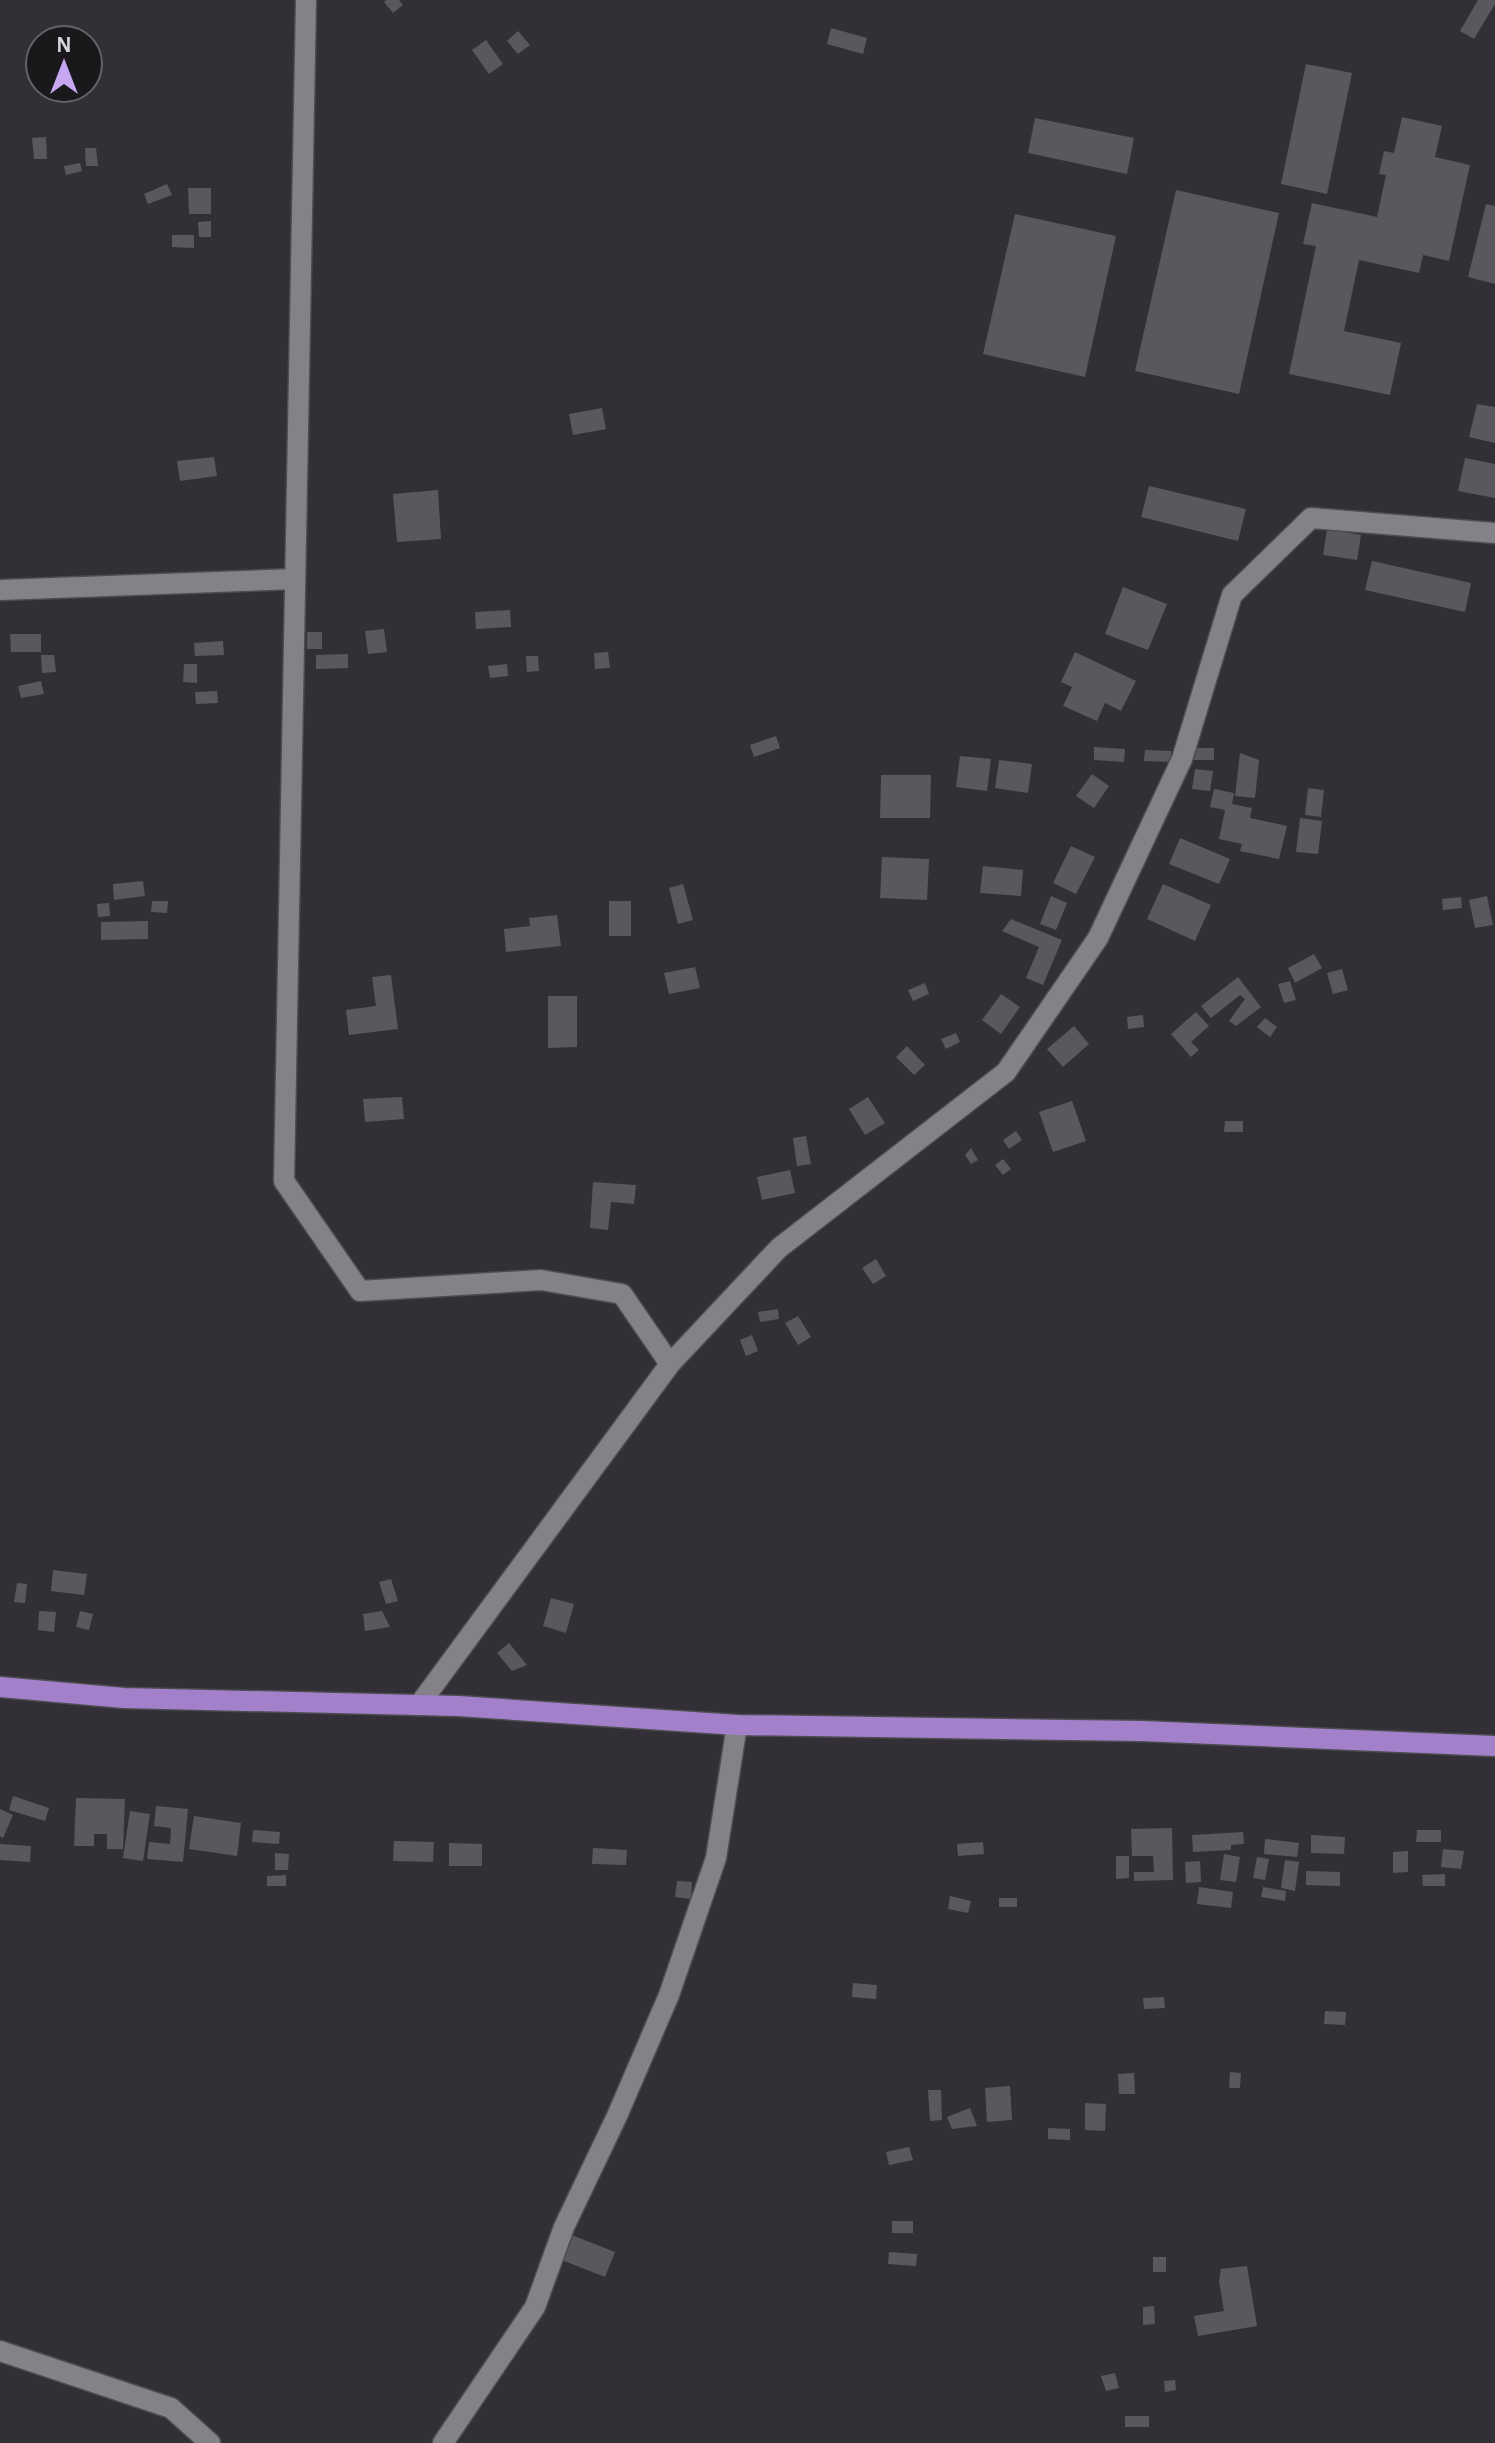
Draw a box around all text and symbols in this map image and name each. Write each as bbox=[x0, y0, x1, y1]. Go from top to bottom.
north arrow bbox=[24, 24, 104, 104]
text: N bbox=[56, 34, 72, 56]

